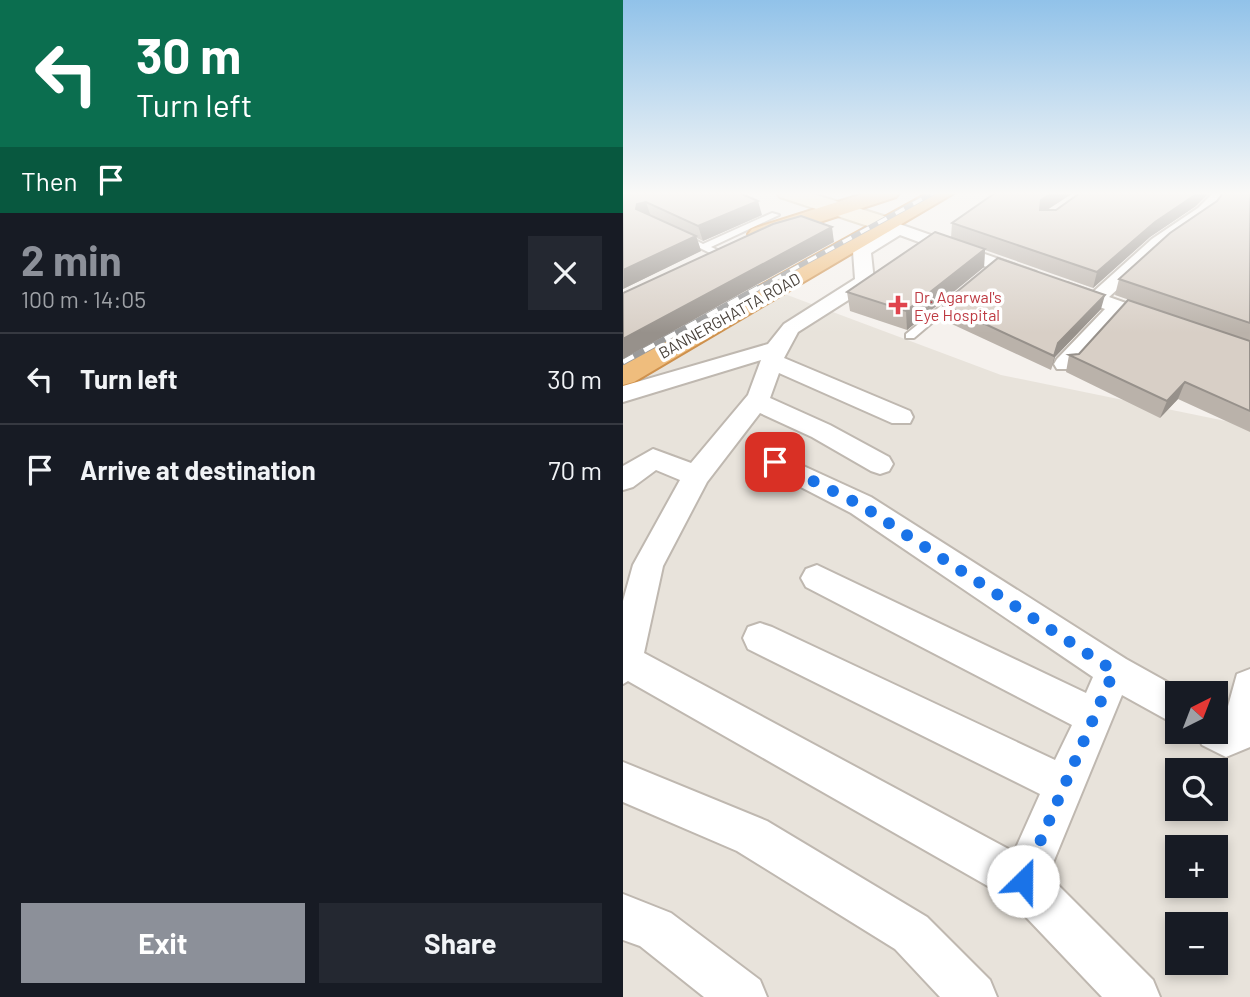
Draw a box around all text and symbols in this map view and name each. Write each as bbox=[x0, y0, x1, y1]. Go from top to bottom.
text: 30 m bbox=[136, 25, 241, 84]
icon: left bbox=[21, 28, 112, 119]
text: Turn left bbox=[136, 85, 253, 123]
icon: arrive bbox=[92, 161, 130, 199]
text: Then bbox=[21, 165, 78, 196]
text: 2 min bbox=[21, 234, 122, 284]
button: close bbox=[528, 236, 602, 310]
street label: BANNERGHATTA ROAD bbox=[655, 268, 803, 362]
text: 100 m · 14:05 bbox=[21, 285, 146, 313]
place label: Dr. Agarwal's Eye Hospital bbox=[914, 287, 1002, 324]
marker: Dr. Agarwal's Eye Hospital bbox=[888, 295, 908, 315]
icon: left bbox=[21, 360, 59, 398]
text: Turn left bbox=[80, 363, 178, 394]
text: 30 m bbox=[547, 363, 602, 394]
pin bbox=[745, 432, 805, 492]
icon: arrive bbox=[756, 443, 794, 481]
icon: arrive bbox=[21, 451, 59, 489]
text: Arrive at destination bbox=[80, 454, 316, 485]
text: 70 m bbox=[548, 454, 602, 485]
north arrow bbox=[1165, 681, 1229, 744]
map controls bbox=[1165, 681, 1228, 975]
button: search bbox=[1165, 758, 1228, 821]
button: + bbox=[1165, 835, 1228, 898]
position arrow bbox=[986, 844, 1060, 918]
button: Exit bbox=[21, 903, 305, 983]
button: Share bbox=[319, 903, 602, 983]
button: − bbox=[1165, 912, 1228, 975]

